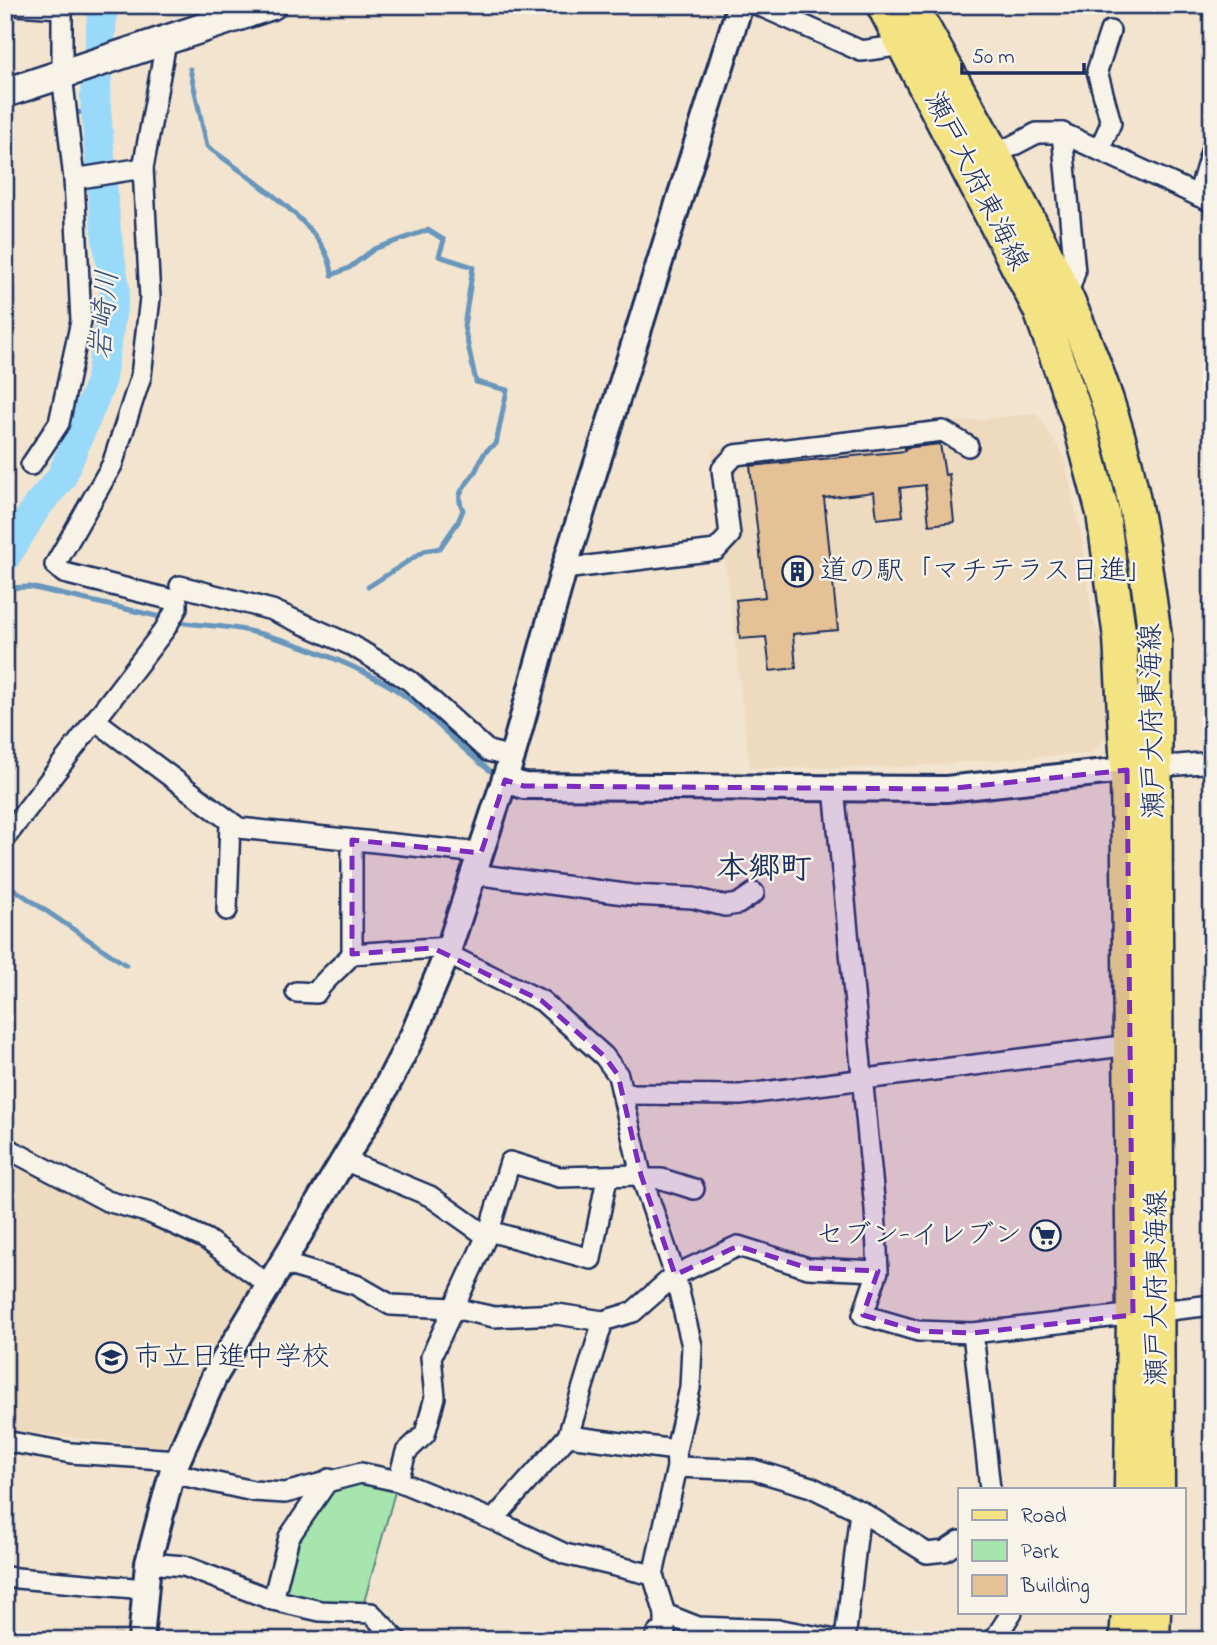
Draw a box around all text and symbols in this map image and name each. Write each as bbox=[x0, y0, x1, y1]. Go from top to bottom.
scale bar bbox=[962, 32, 1084, 76]
text: 50 m bbox=[972, 43, 1015, 73]
street label: 瀬戸大府東海線 bbox=[912, 85, 1038, 279]
water label: 岩崎川 bbox=[80, 268, 132, 362]
place label: 道の駅「マチテラス日進」 bbox=[820, 552, 1155, 593]
building icon: 道の駅「マチテラス日進」 bbox=[780, 555, 814, 589]
street label: 瀬戸大府東海線 bbox=[1132, 623, 1176, 819]
district label: 本郷町 bbox=[716, 847, 812, 894]
street label: 瀬戸大府東海線 bbox=[1138, 1190, 1179, 1386]
place label: セブン-イレブン bbox=[815, 1216, 1022, 1257]
supermarket icon: セブン-イレブン bbox=[1028, 1219, 1062, 1253]
place label: 市立日進中学校 bbox=[134, 1338, 330, 1379]
school or university icon: 市立日進中学校 bbox=[94, 1341, 128, 1375]
legend bbox=[958, 1488, 1186, 1614]
text: Road bbox=[1021, 1502, 1067, 1532]
text: Park bbox=[1021, 1538, 1060, 1568]
text: Building bbox=[1020, 1572, 1090, 1604]

